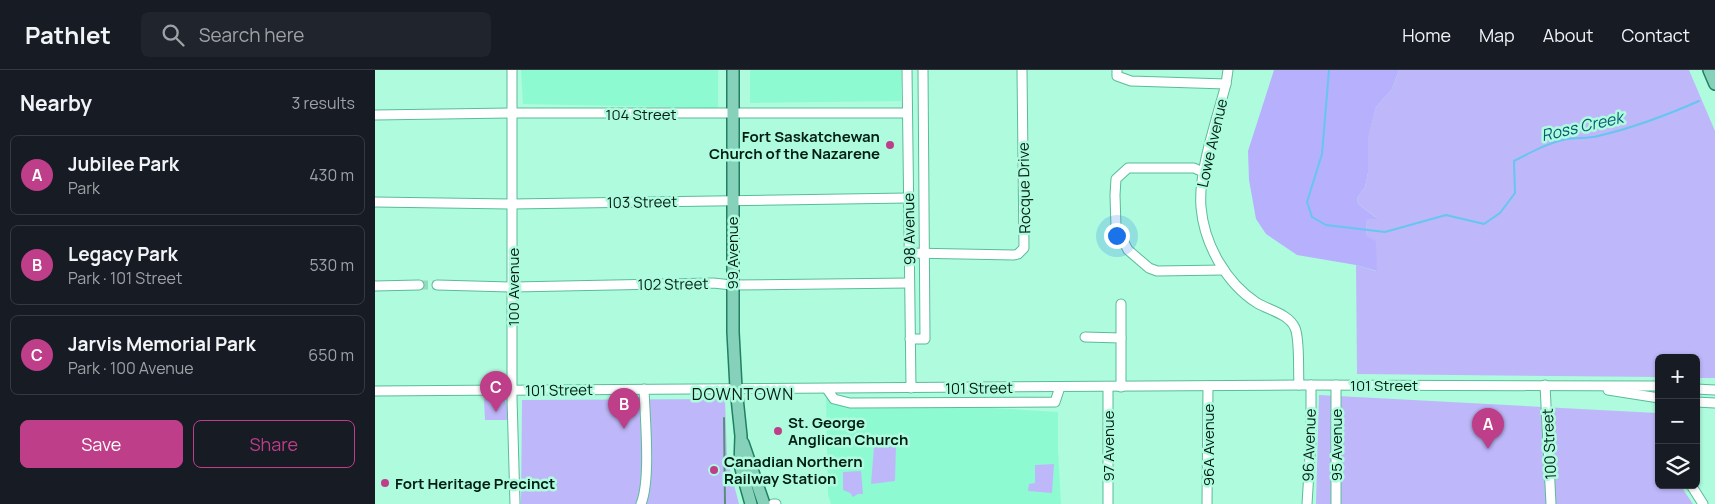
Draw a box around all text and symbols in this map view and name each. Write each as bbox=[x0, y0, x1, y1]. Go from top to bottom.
search box bbox=[141, 12, 491, 57]
text: Pathlet bbox=[25, 18, 111, 51]
icon: search bbox=[159, 21, 187, 49]
text: Search here bbox=[199, 22, 304, 48]
text: Home bbox=[1402, 23, 1451, 47]
text: Map bbox=[1479, 23, 1515, 47]
text: About bbox=[1543, 23, 1593, 47]
text: Contact bbox=[1621, 23, 1690, 47]
text: Nearby bbox=[20, 89, 92, 117]
text: 3 results bbox=[292, 92, 355, 114]
street label: Lowe Avenue bbox=[1192, 96, 1232, 189]
street label: 104 Street bbox=[606, 104, 676, 125]
water label: Ross Creek bbox=[1539, 105, 1627, 146]
place label: Fort Saskatchewan Church of the Nazarene bbox=[709, 126, 880, 164]
marker: Fort Saskatchewan Church of the Nazarene bbox=[884, 139, 896, 151]
street label: Rocque Drive bbox=[1013, 142, 1035, 234]
text: Jubilee Park bbox=[68, 151, 179, 177]
text: A bbox=[32, 164, 42, 186]
text: 430 m bbox=[309, 164, 354, 186]
text: Park bbox=[68, 177, 100, 199]
street label: 103 Street bbox=[607, 191, 677, 213]
street label: 98 Avenue bbox=[898, 192, 920, 265]
street label: 99 Avenue bbox=[722, 216, 743, 289]
your location bbox=[1104, 223, 1130, 249]
text: Legacy Park bbox=[68, 241, 178, 267]
street label: 100 Avenue bbox=[503, 248, 524, 326]
text: B bbox=[32, 254, 42, 276]
text: 530 m bbox=[309, 254, 354, 276]
text: Park · 101 Street bbox=[68, 267, 182, 289]
street label: 102 Street bbox=[638, 273, 708, 295]
text: Jarvis Memorial Park bbox=[68, 331, 256, 357]
text: C bbox=[31, 344, 43, 366]
text: 650 m bbox=[308, 344, 354, 366]
map controls bbox=[1655, 354, 1700, 489]
button: + bbox=[1655, 354, 1700, 399]
text: Park · 100 Avenue bbox=[68, 357, 194, 379]
pin: C bbox=[480, 371, 512, 412]
street label: 101 Street bbox=[1350, 375, 1418, 396]
street label: 101 Street bbox=[945, 377, 1013, 399]
street label: 101 Street bbox=[525, 379, 593, 401]
district label: DOWNTOWN bbox=[692, 383, 794, 405]
pin: B bbox=[608, 388, 640, 429]
button: − bbox=[1655, 399, 1700, 444]
street label: 96A Avenue bbox=[1198, 404, 1219, 486]
street label: 96 Avenue bbox=[1297, 408, 1321, 482]
pin: A bbox=[1472, 408, 1504, 449]
street label: 100 Street bbox=[1537, 408, 1561, 480]
street label: 95 Avenue bbox=[1326, 409, 1347, 481]
street label: 97 Avenue bbox=[1098, 410, 1119, 482]
place label: St. George Anglican Church bbox=[788, 412, 908, 450]
button: Save bbox=[20, 420, 183, 468]
button: Share bbox=[193, 420, 355, 468]
marker: St. George Anglican Church bbox=[772, 425, 784, 437]
button: layers bbox=[1655, 444, 1700, 489]
place label: Canadian Northern Railway Station bbox=[724, 451, 863, 489]
marker: Canadian Northern Railway Station bbox=[708, 464, 720, 476]
place label: Fort Heritage Precinct bbox=[395, 473, 555, 494]
marker: Fort Heritage Precinct bbox=[379, 477, 391, 489]

